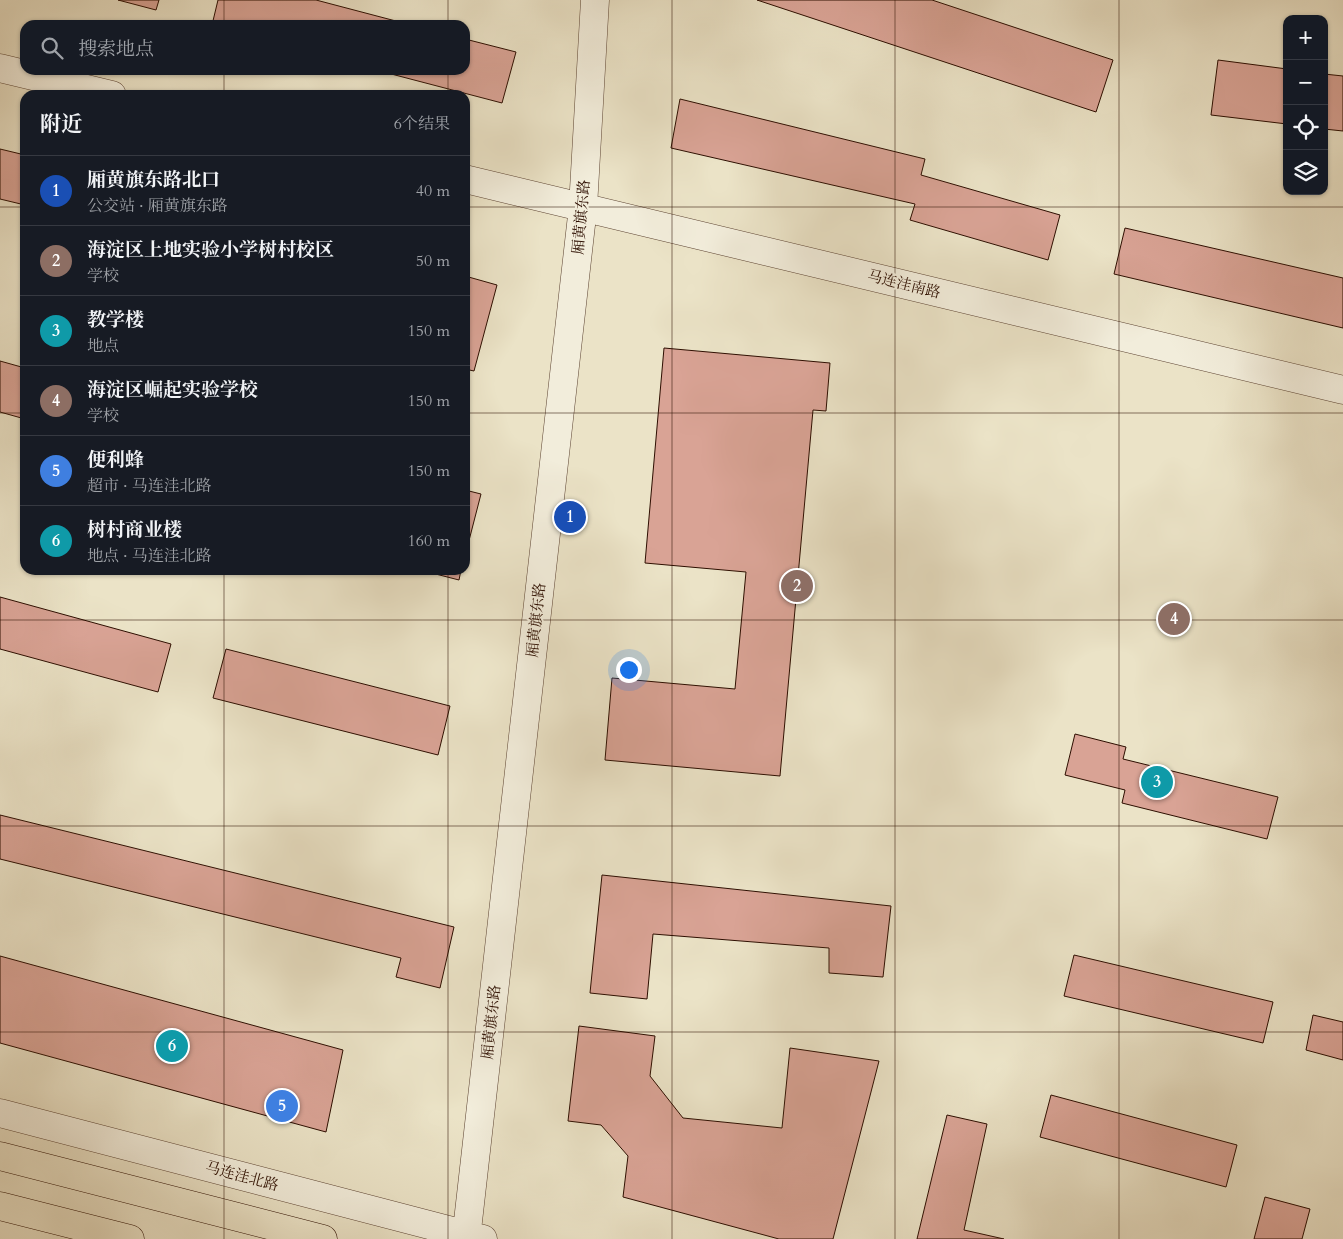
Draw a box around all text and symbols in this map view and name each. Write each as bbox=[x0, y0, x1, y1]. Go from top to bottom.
map controls bbox=[1283, 15, 1328, 195]
button: + bbox=[1283, 15, 1328, 60]
search box bbox=[20, 20, 470, 75]
icon: search bbox=[38, 34, 66, 62]
text: 搜索地点 bbox=[78, 36, 154, 62]
button: − bbox=[1283, 60, 1328, 105]
button: locate bbox=[1283, 105, 1328, 150]
text: 附近 bbox=[40, 110, 82, 139]
text: 6个结果 bbox=[394, 113, 450, 135]
button: layers bbox=[1283, 150, 1328, 195]
text: 厢黄旗东路北口 bbox=[87, 167, 220, 193]
street label: 厢黄旗东路 bbox=[568, 179, 594, 255]
text: 1 bbox=[52, 180, 60, 202]
text: 40 m bbox=[416, 180, 450, 202]
text: 公交站 · 厢黄旗东路 bbox=[87, 195, 228, 217]
text: 海淀区上地实验小学树村校区 bbox=[87, 237, 334, 263]
text: 2 bbox=[52, 250, 60, 272]
text: 50 m bbox=[416, 250, 450, 272]
text: 学校 bbox=[87, 265, 119, 287]
street label: 马连洼南路 bbox=[865, 265, 943, 303]
text: 教学楼 bbox=[87, 307, 144, 333]
text: 3 bbox=[52, 320, 60, 342]
text: 150 m bbox=[408, 320, 450, 342]
text: 地点 bbox=[87, 335, 119, 357]
text: 海淀区崛起实验学校 bbox=[87, 377, 258, 403]
text: 4 bbox=[52, 390, 60, 412]
text: 150 m bbox=[408, 390, 450, 412]
text: 学校 bbox=[87, 405, 119, 427]
text: 便利蜂 bbox=[87, 447, 144, 473]
text: 5 bbox=[52, 460, 60, 482]
text: 150 m bbox=[408, 460, 450, 482]
text: 超市 · 马连洼北路 bbox=[87, 475, 212, 497]
pin: 1 bbox=[554, 498, 586, 536]
text: 树村商业楼 bbox=[87, 517, 182, 543]
text: 6 bbox=[52, 530, 60, 552]
text: 160 m bbox=[408, 530, 450, 552]
text: 地点 · 马连洼北路 bbox=[87, 545, 212, 567]
pin: 2 bbox=[781, 567, 813, 605]
street label: 厢黄旗东路 bbox=[522, 582, 550, 658]
pin: 4 bbox=[1158, 600, 1190, 638]
your location bbox=[616, 657, 642, 683]
pin: 3 bbox=[1141, 763, 1173, 801]
street label: 厢黄旗东路 bbox=[477, 984, 505, 1060]
pin: 6 bbox=[156, 1027, 188, 1065]
pin: 5 bbox=[266, 1087, 298, 1125]
street label: 马连洼北路 bbox=[203, 1157, 281, 1195]

